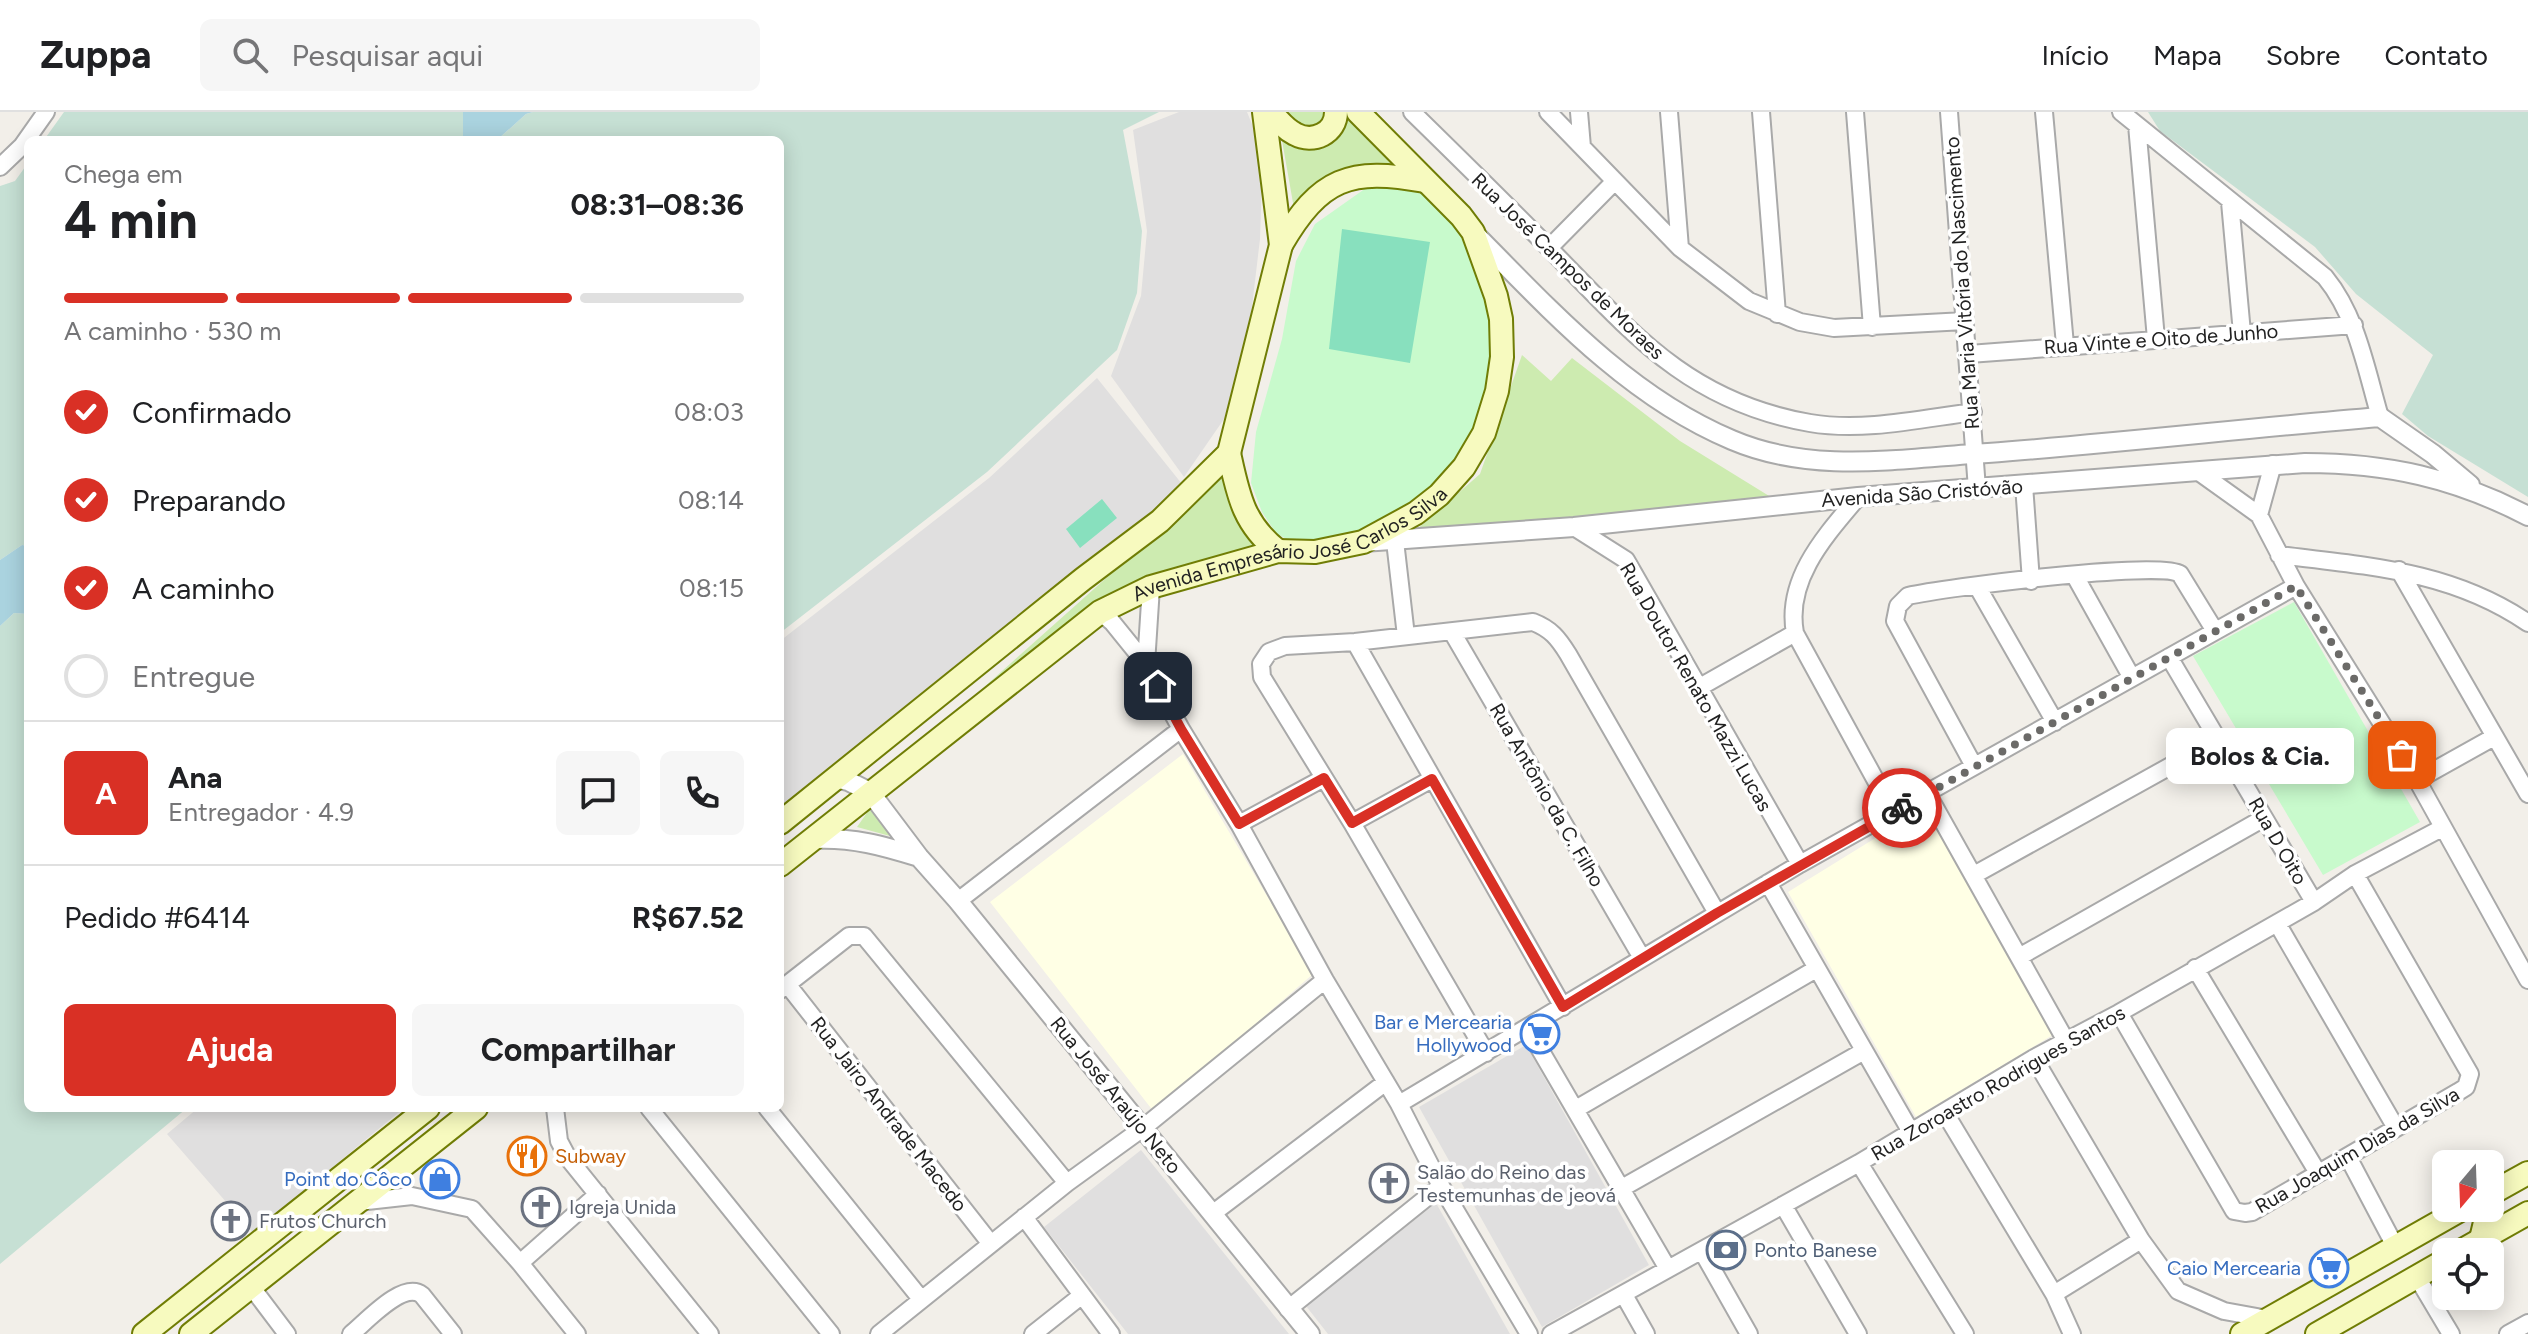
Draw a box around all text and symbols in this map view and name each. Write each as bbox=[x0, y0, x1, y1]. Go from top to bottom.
search box bbox=[200, 19, 760, 91]
text: Zuppa bbox=[40, 32, 152, 78]
icon: search bbox=[228, 33, 272, 77]
text: Pesquisar aqui bbox=[292, 37, 483, 74]
text: Início bbox=[2041, 38, 2109, 72]
text: Mapa bbox=[2153, 38, 2222, 72]
text: Sobre bbox=[2266, 38, 2340, 72]
text: Contato bbox=[2384, 38, 2488, 72]
street label: Rua Maria Vitória do Nascimento bbox=[1940, 136, 1984, 430]
text: Chega em bbox=[64, 158, 183, 190]
street label: Rua José Campos de Moraes bbox=[1467, 168, 1669, 364]
text: 08:31–08:36 bbox=[570, 186, 744, 223]
text: 4 min bbox=[64, 189, 198, 251]
text: A caminho · 530 m bbox=[64, 315, 281, 347]
street label: Rua Vinte e Oito de Junho bbox=[2043, 319, 2279, 359]
icon: check bbox=[64, 390, 108, 434]
text: Confirmado bbox=[132, 394, 292, 431]
text: 08:03 bbox=[674, 396, 744, 428]
street label: Avenida São Cristóvão bbox=[1820, 474, 2024, 512]
icon: check bbox=[64, 478, 108, 522]
text: Preparando bbox=[132, 482, 286, 519]
street label: Avenida Empresário José Carlos Silva bbox=[1128, 482, 1452, 606]
text: 08:14 bbox=[678, 484, 744, 516]
street label: Rua Doutor Renato Mazzi Lucas bbox=[1615, 558, 1777, 816]
icon: check bbox=[64, 566, 108, 610]
text: A caminho bbox=[132, 570, 275, 607]
text: 08:15 bbox=[679, 572, 744, 604]
pin bbox=[1124, 652, 1192, 720]
text: Entregue bbox=[132, 658, 255, 695]
icon: home bbox=[1136, 664, 1180, 708]
street label: Rua Antônio da C. Filho bbox=[1485, 699, 1609, 891]
pin bbox=[2368, 721, 2436, 789]
callout: Bolos & Cia. bbox=[2166, 727, 2354, 783]
icon: bag bbox=[2380, 733, 2424, 777]
text: Bolos & Cia. bbox=[2190, 740, 2330, 772]
button: chat bbox=[556, 751, 640, 835]
button: phone bbox=[660, 751, 744, 835]
text: Ana bbox=[168, 759, 222, 796]
courier bbox=[1862, 768, 1942, 848]
text: A bbox=[95, 775, 117, 812]
icon: bike bbox=[1880, 786, 1924, 830]
street label: Rua D Oito bbox=[2243, 793, 2313, 889]
text: Entregador · 4.9 bbox=[168, 796, 354, 828]
text: Pedido #6414 bbox=[64, 899, 250, 936]
text: R$67.52 bbox=[632, 899, 744, 936]
street label: Rua Zoroastro Rodrigues Santos bbox=[1867, 1000, 2129, 1166]
button: Ajuda bbox=[64, 1004, 396, 1096]
button: Compartilhar bbox=[412, 1004, 744, 1096]
place label: Bar e Mercearia Hollywood bbox=[1374, 1010, 1512, 1057]
street label: Rua Jairo Andrade Macedo bbox=[806, 1012, 972, 1216]
street label: Rua José Araújo Neto bbox=[1045, 1012, 1187, 1178]
supermarket icon: Bar e Mercearia Hollywood bbox=[1519, 1013, 1561, 1055]
street label: Rua Joaquim Dias da Silva bbox=[2251, 1082, 2463, 1218]
restaurant icon: Subway bbox=[506, 1135, 548, 1177]
place label: Subway bbox=[555, 1144, 626, 1168]
north arrow bbox=[2432, 1150, 2504, 1222]
map controls bbox=[2432, 1150, 2504, 1310]
shop icon: Point do Côco bbox=[419, 1158, 461, 1200]
place label: Salão do Reino das Testemunhas de jeová bbox=[1417, 1160, 1616, 1207]
church icon: Salão do Reino das Testemunhas de jeová bbox=[1368, 1162, 1410, 1204]
place label: Point do Côco bbox=[284, 1167, 412, 1191]
church icon: Igreja Unida bbox=[520, 1186, 562, 1228]
place label: Igreja Unida bbox=[569, 1195, 676, 1219]
church icon: Frutos Church bbox=[210, 1200, 252, 1242]
place label: Frutos Church bbox=[259, 1209, 386, 1233]
bank icon: Ponto Banese bbox=[1705, 1229, 1747, 1271]
place label: Ponto Banese bbox=[1754, 1238, 1877, 1262]
button: locate bbox=[2432, 1238, 2504, 1310]
supermarket icon: Caio Mercearia bbox=[2308, 1247, 2350, 1289]
place label: Caio Mercearia bbox=[2167, 1256, 2301, 1280]

